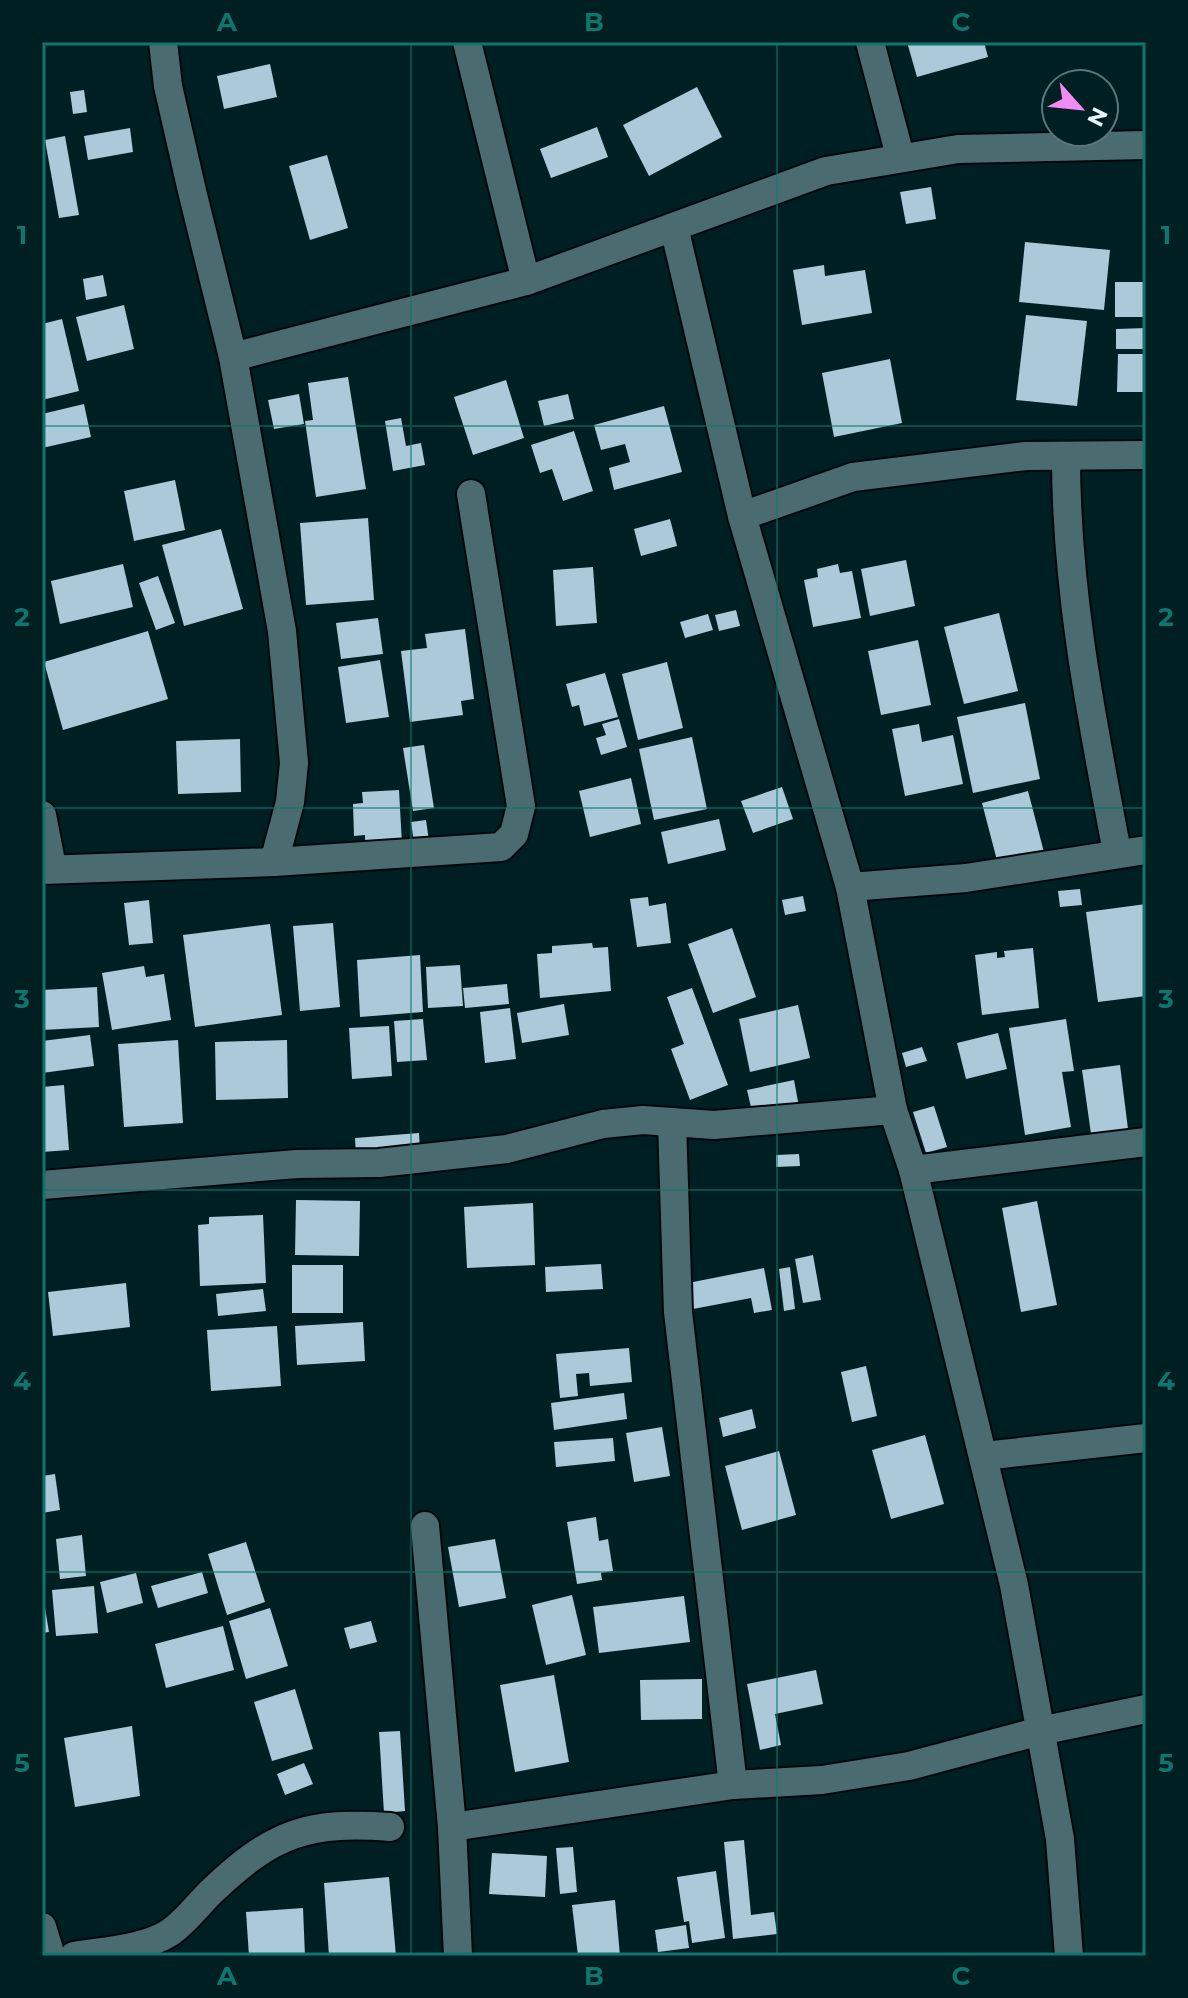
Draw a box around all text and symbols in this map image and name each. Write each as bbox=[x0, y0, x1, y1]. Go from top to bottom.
text: A bbox=[216, 6, 238, 38]
text: B bbox=[584, 6, 604, 38]
text: C bbox=[952, 6, 971, 38]
north arrow bbox=[1040, 68, 1120, 148]
text: N bbox=[1081, 103, 1113, 131]
text: 1 bbox=[17, 219, 27, 251]
text: 1 bbox=[1161, 219, 1171, 251]
text: 2 bbox=[14, 601, 30, 633]
text: 2 bbox=[1158, 601, 1174, 633]
text: 3 bbox=[13, 983, 30, 1015]
text: 3 bbox=[1157, 983, 1174, 1015]
text: 4 bbox=[13, 1365, 31, 1397]
text: 4 bbox=[1157, 1365, 1175, 1397]
text: 5 bbox=[14, 1747, 30, 1779]
text: 5 bbox=[1158, 1747, 1174, 1779]
text: A bbox=[216, 1960, 238, 1992]
text: B bbox=[584, 1960, 604, 1992]
text: C bbox=[952, 1960, 971, 1992]

